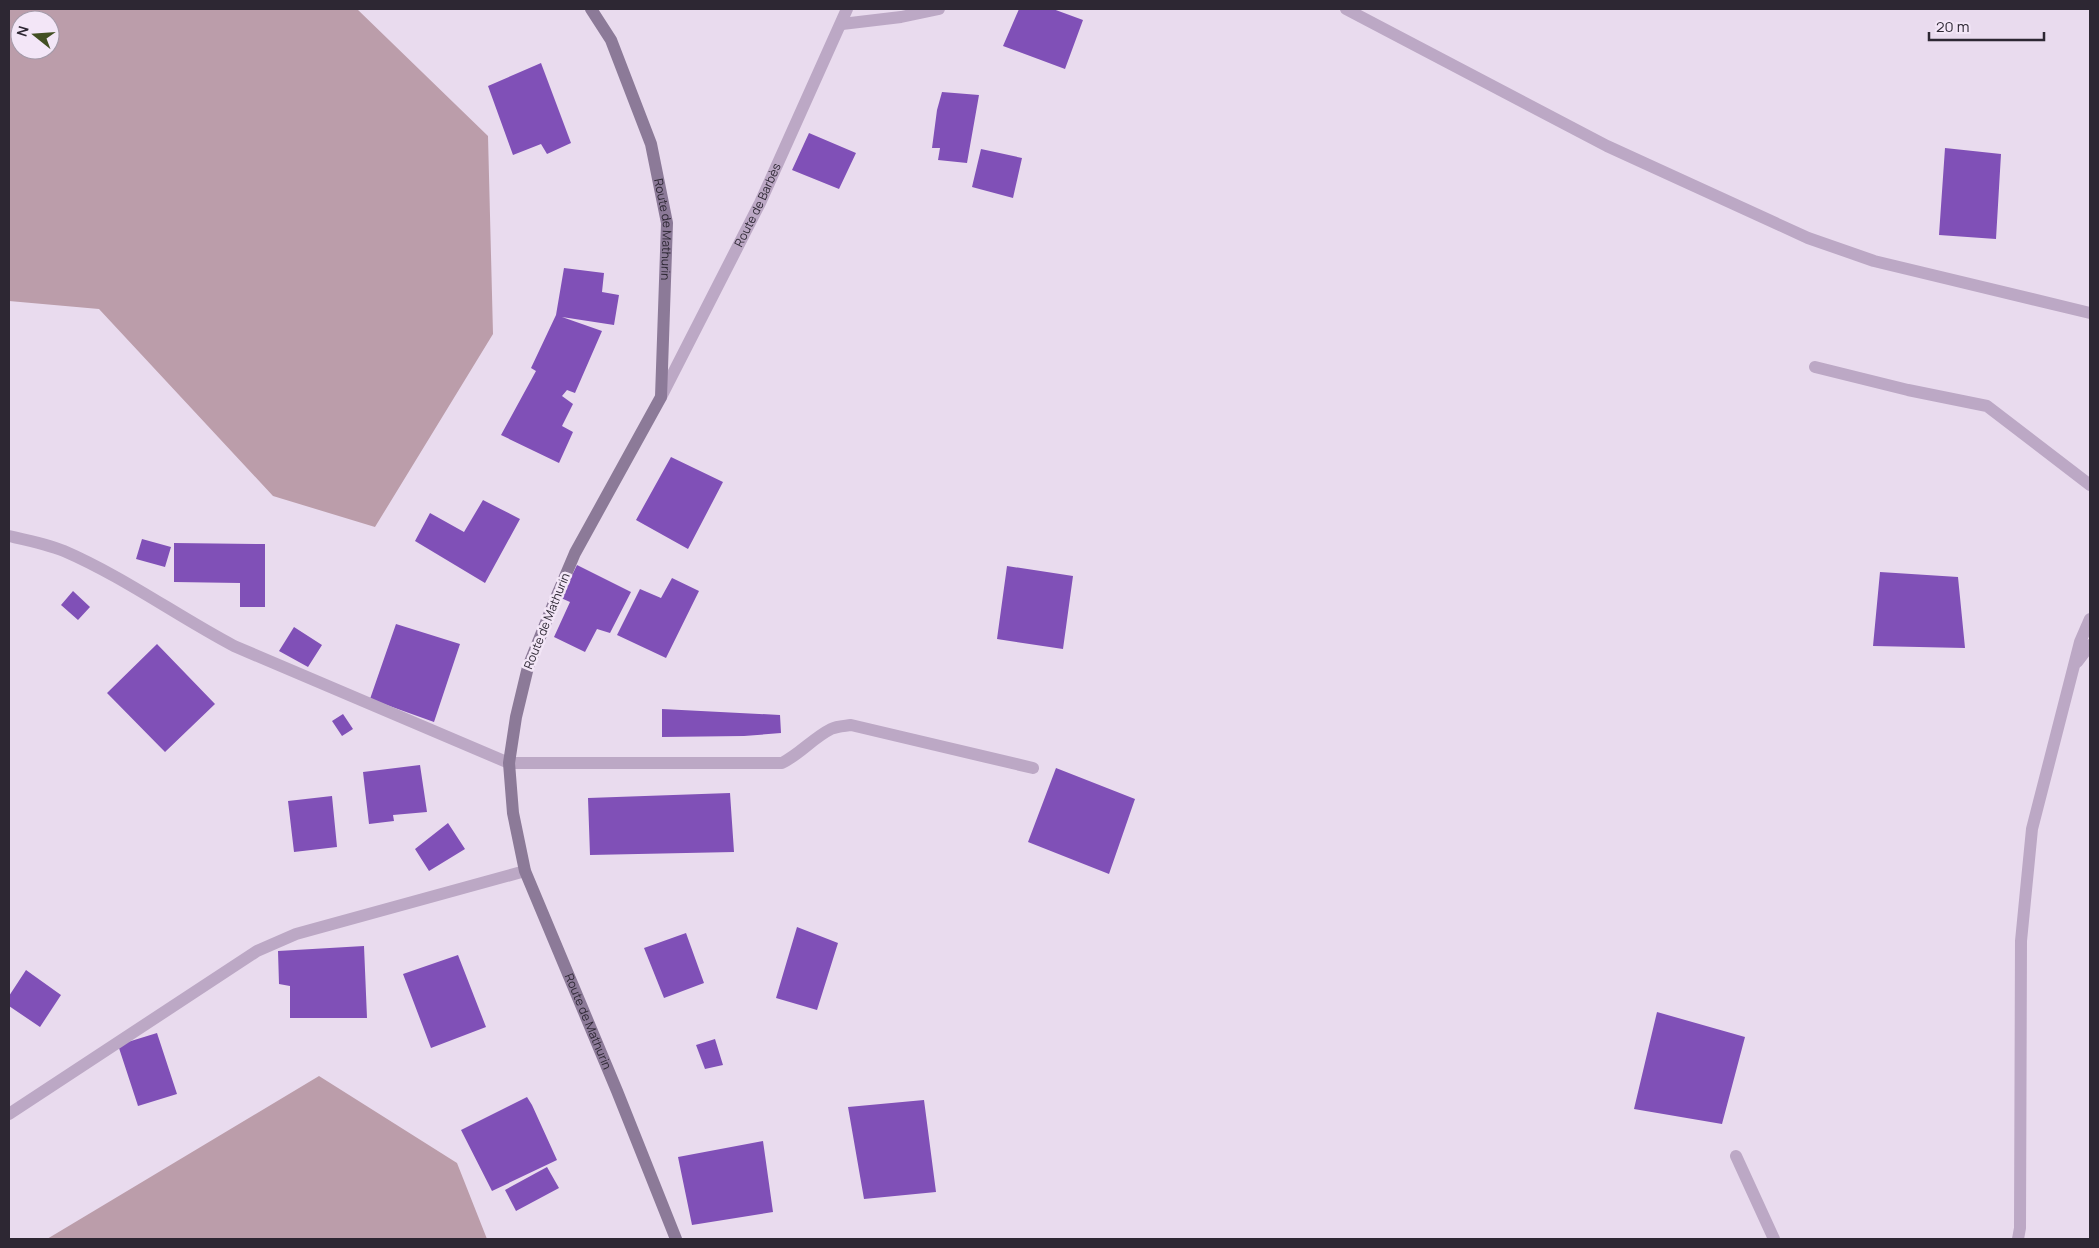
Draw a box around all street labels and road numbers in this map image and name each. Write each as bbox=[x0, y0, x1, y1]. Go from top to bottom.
street label: Route de Barbès bbox=[730, 160, 785, 250]
street label: Route de Mathurin bbox=[650, 177, 676, 281]
street label: Route de Mathurin bbox=[519, 570, 574, 671]
street label: Route de Mathurin bbox=[561, 971, 616, 1072]

